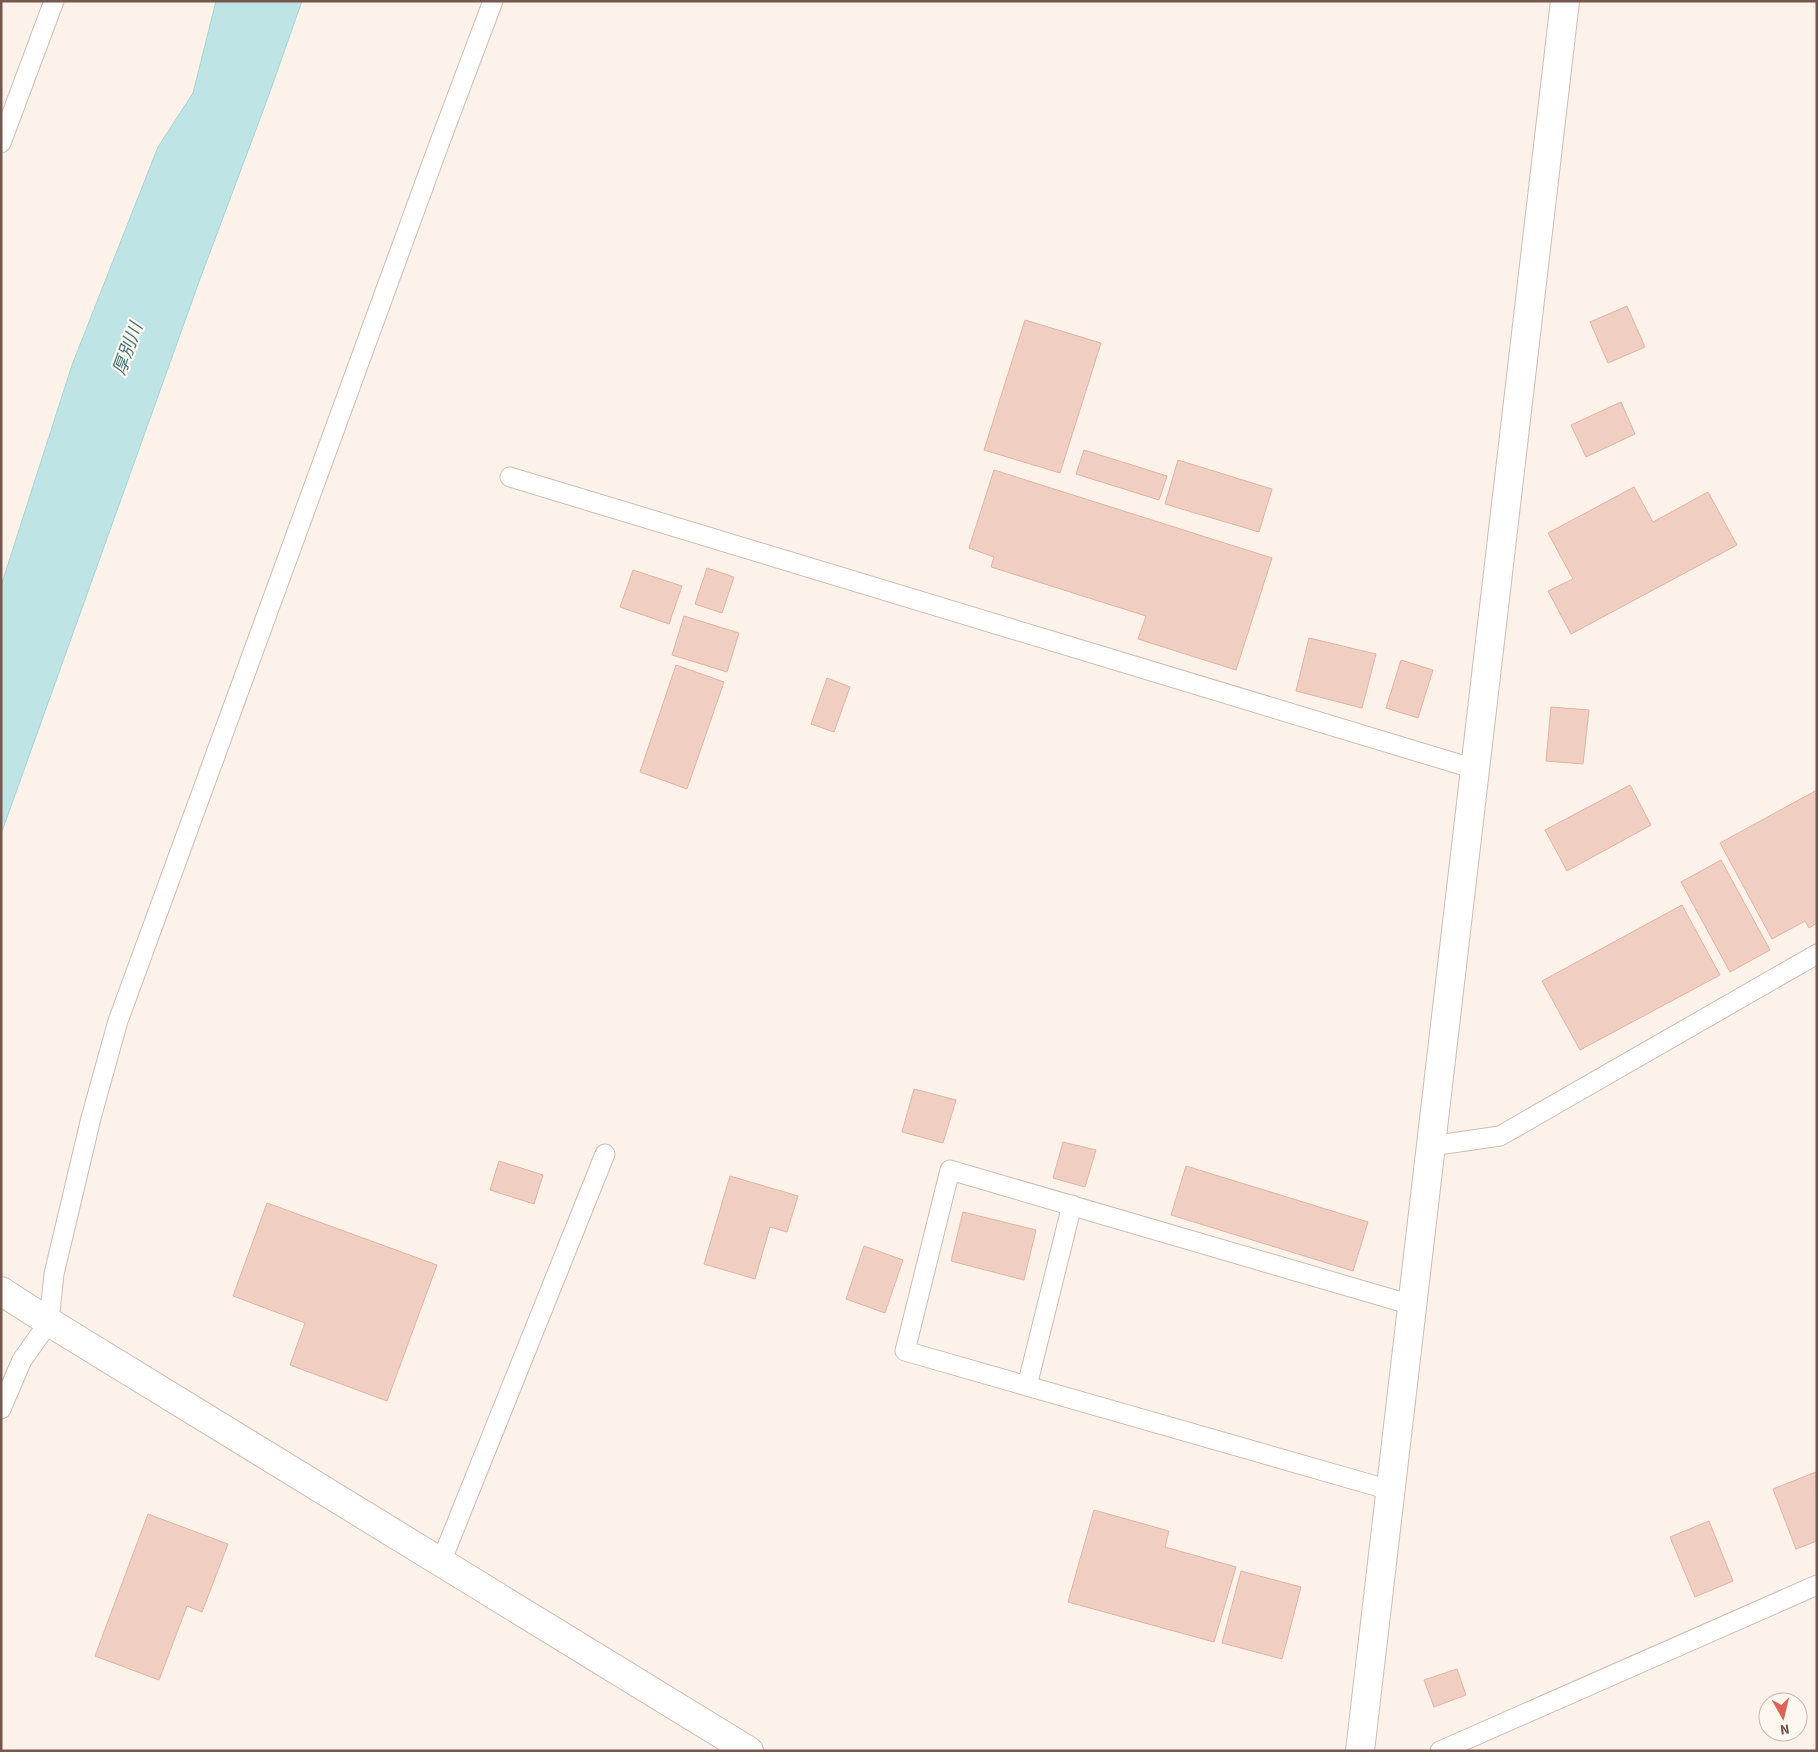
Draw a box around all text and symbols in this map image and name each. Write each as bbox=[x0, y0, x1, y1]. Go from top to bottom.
water label: 厚別川 bbox=[107, 317, 150, 379]
north arrow bbox=[1758, 1692, 1808, 1742]
text: N bbox=[1779, 1718, 1791, 1739]

